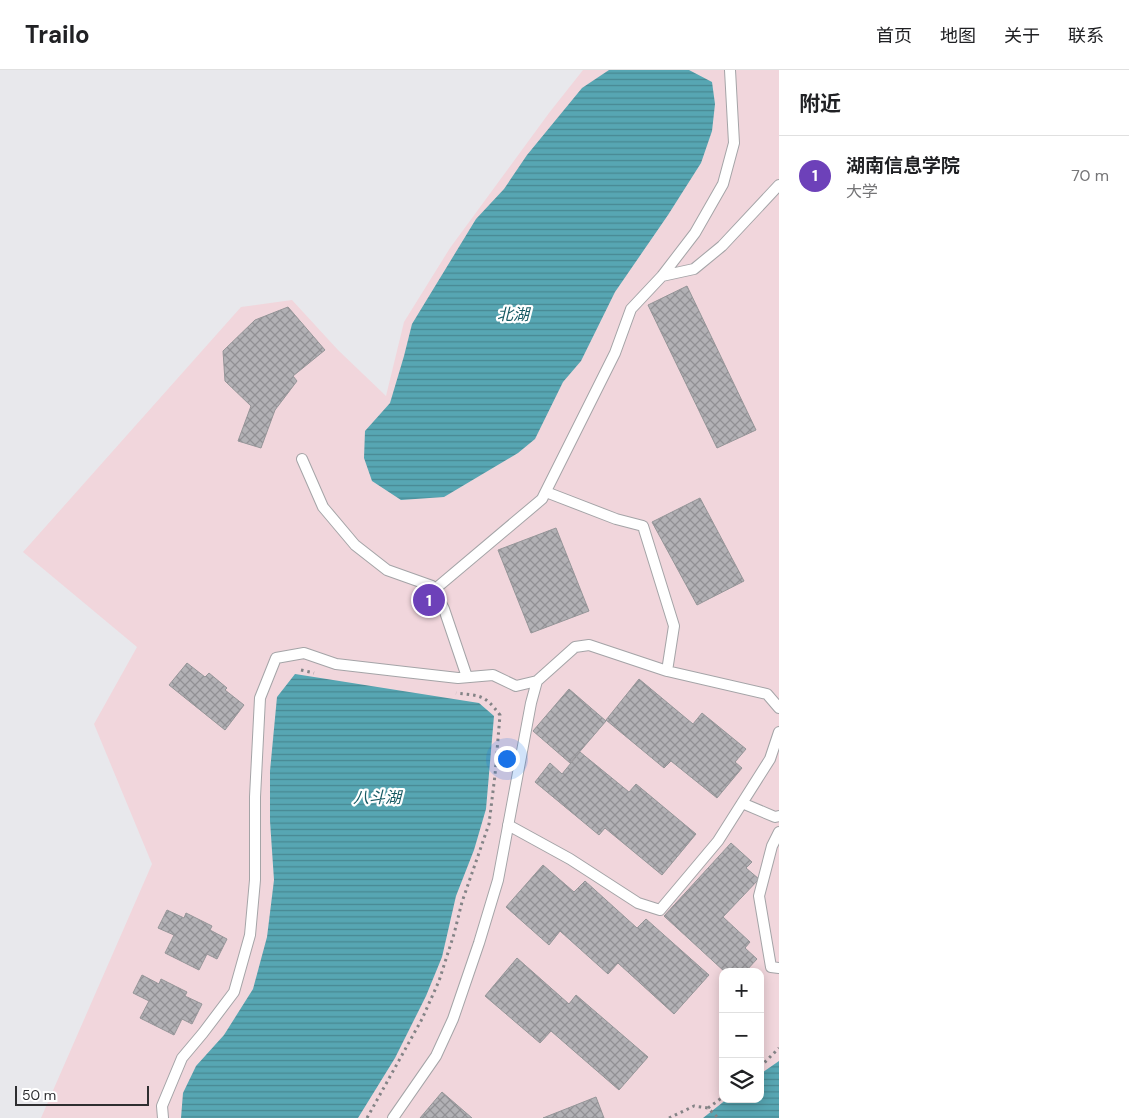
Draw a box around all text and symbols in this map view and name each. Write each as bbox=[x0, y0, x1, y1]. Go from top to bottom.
text: Trailo bbox=[25, 19, 90, 50]
text: 首页 bbox=[876, 24, 912, 48]
text: 地图 bbox=[940, 24, 976, 48]
text: 关于 bbox=[1004, 24, 1040, 48]
text: 联系 bbox=[1068, 24, 1104, 48]
text: 附近 bbox=[799, 90, 841, 118]
text: 湖南信息学院 bbox=[846, 153, 960, 178]
text: 1 bbox=[812, 165, 818, 186]
text: 70 m bbox=[1071, 165, 1109, 186]
text: 大学 bbox=[846, 181, 878, 202]
water label: 北湖 bbox=[497, 304, 532, 325]
pin: 1 bbox=[413, 581, 445, 619]
your location bbox=[494, 746, 520, 772]
water label: 八斗湖 bbox=[353, 787, 404, 808]
map controls bbox=[719, 968, 764, 1103]
button: + bbox=[719, 968, 764, 1013]
button: − bbox=[719, 1013, 764, 1058]
button: layers bbox=[719, 1058, 764, 1103]
scale bar bbox=[15, 1083, 149, 1106]
text: 50 m bbox=[22, 1086, 56, 1104]

